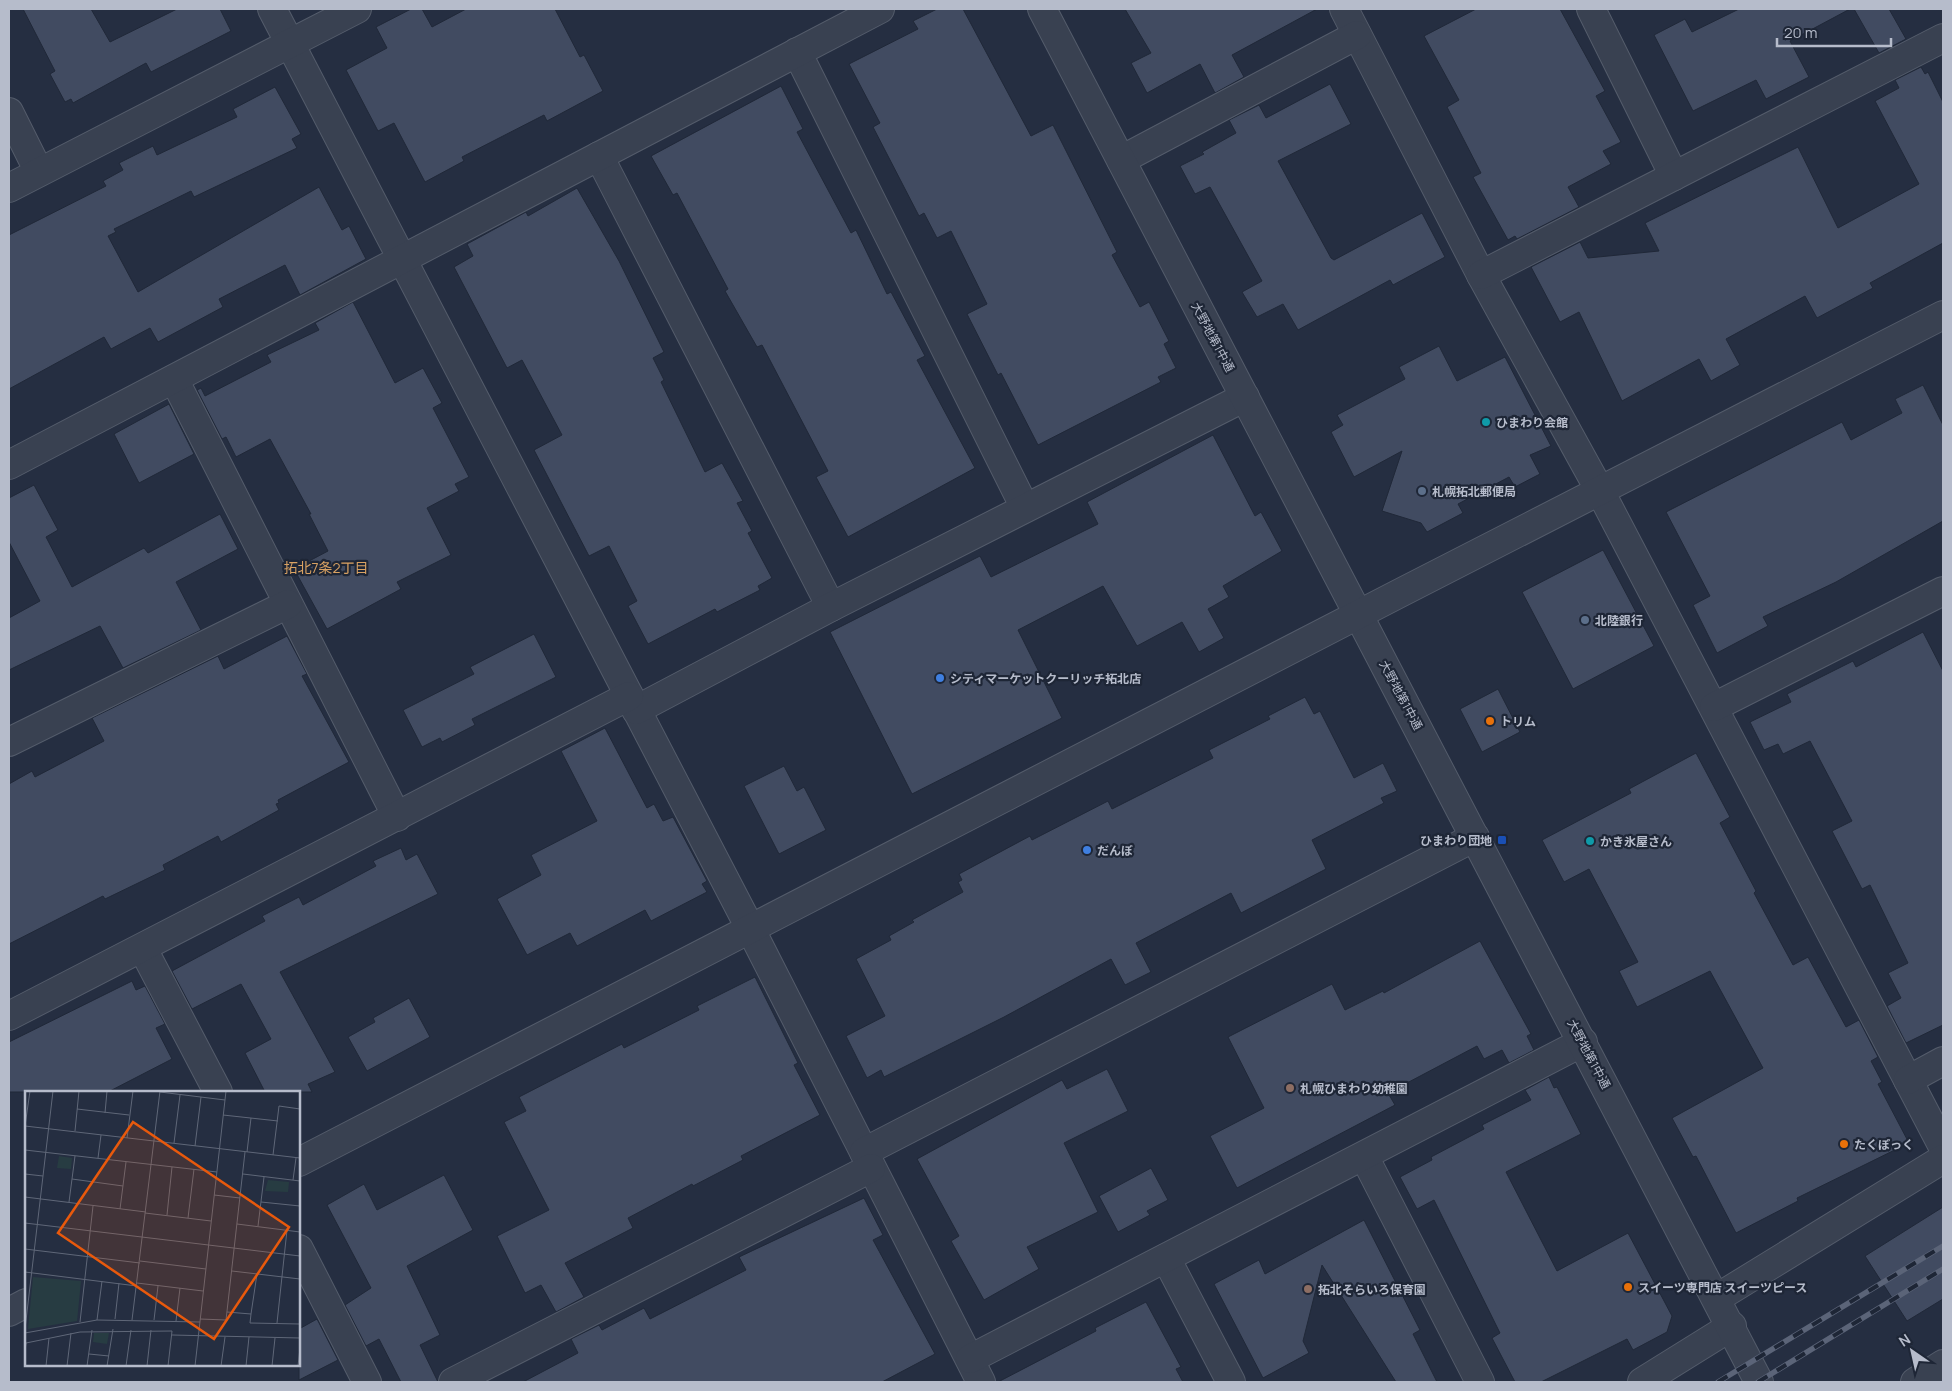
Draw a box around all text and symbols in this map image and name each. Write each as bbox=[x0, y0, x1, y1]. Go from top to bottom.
scale bar bbox=[1777, 15, 1891, 47]
text: 20 m bbox=[1784, 22, 1817, 43]
street label: 大野地第1中通 bbox=[1187, 299, 1239, 375]
place label: ひまわり会館 bbox=[1496, 414, 1568, 431]
marker: ひまわり会館 bbox=[1480, 416, 1492, 428]
place label: 札幌拓北郵便局 bbox=[1432, 483, 1516, 500]
marker: 札幌拓北郵便局 bbox=[1416, 485, 1428, 497]
district label: 拓北7条2丁目 bbox=[283, 558, 369, 577]
place label: 北陸銀行 bbox=[1595, 612, 1643, 629]
marker: 北陸銀行 bbox=[1579, 614, 1591, 626]
street label: 大野地第1中通 bbox=[1375, 657, 1427, 733]
place label: シティマーケットクーリッチ拓北店 bbox=[950, 670, 1141, 687]
marker: シティマーケットクーリッチ拓北店 bbox=[934, 672, 946, 684]
place label: トリム bbox=[1500, 713, 1536, 730]
marker: トリム bbox=[1484, 715, 1496, 727]
place label: ひまわり団地 bbox=[1420, 832, 1492, 849]
place label: かき氷屋さん bbox=[1600, 833, 1672, 850]
marker: ひまわり団地 bbox=[1496, 834, 1508, 846]
marker: かき氷屋さん bbox=[1584, 835, 1596, 847]
place label: だんぼ bbox=[1097, 842, 1133, 859]
marker: だんぼ bbox=[1081, 844, 1093, 856]
street label: 大野地第1中通 bbox=[1563, 1016, 1615, 1092]
place label: 札幌ひまわり幼稚園 bbox=[1300, 1080, 1408, 1097]
marker: 札幌ひまわり幼稚園 bbox=[1284, 1082, 1296, 1094]
inset map bbox=[25, 1091, 300, 1366]
place label: たくぽっく bbox=[1854, 1136, 1914, 1153]
marker: たくぽっく bbox=[1838, 1138, 1850, 1150]
place label: スイーツ専門店 スイーツピース bbox=[1638, 1279, 1807, 1296]
place label: 拓北そらいろ保育園 bbox=[1318, 1281, 1426, 1298]
marker: スイーツ専門店 スイーツピース bbox=[1622, 1281, 1634, 1293]
marker: 拓北そらいろ保育園 bbox=[1302, 1283, 1314, 1295]
north arrow bbox=[1887, 1326, 1937, 1376]
text: N bbox=[1895, 1329, 1914, 1350]

